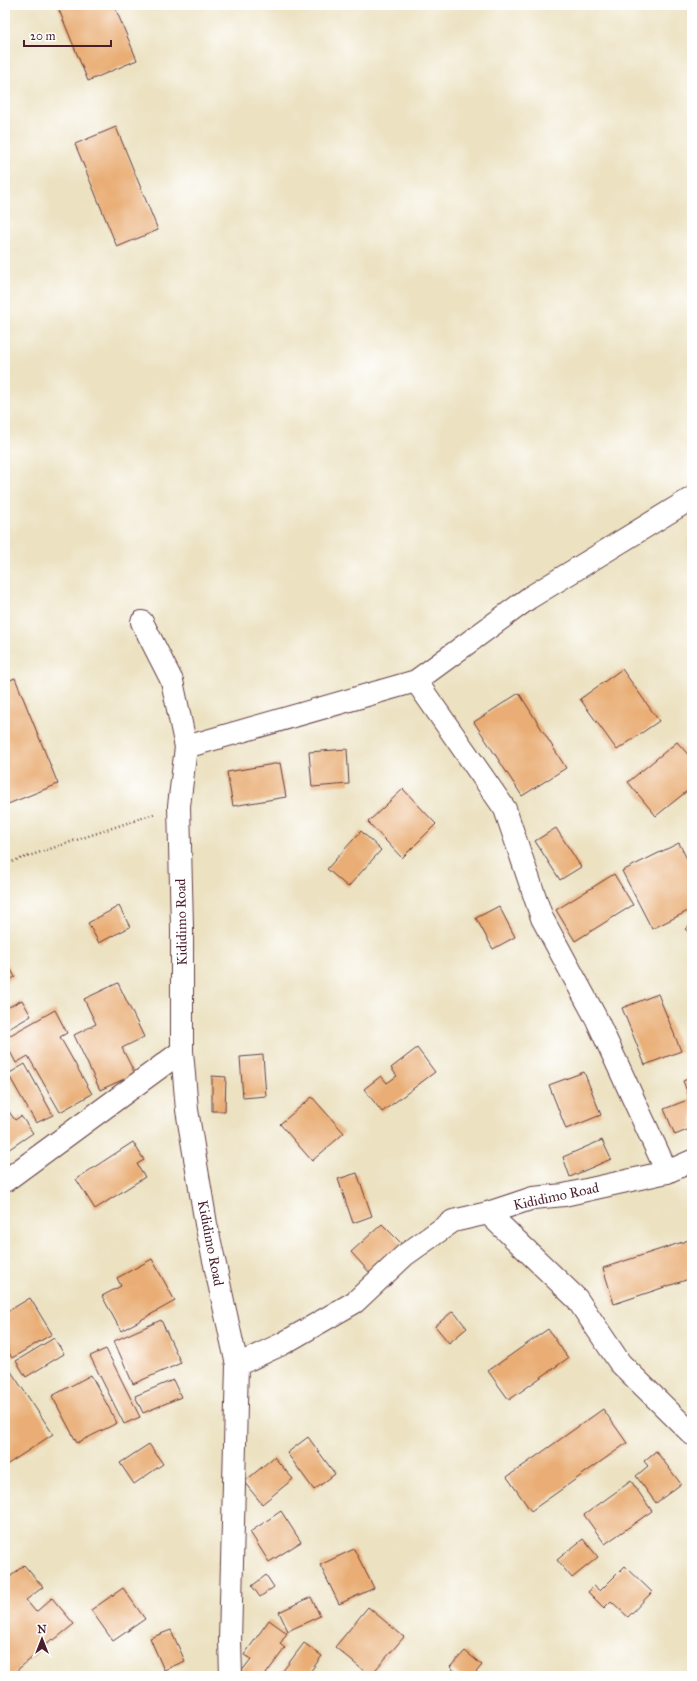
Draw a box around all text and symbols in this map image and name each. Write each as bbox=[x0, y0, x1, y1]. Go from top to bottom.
scale bar bbox=[24, 22, 111, 48]
text: 20 m bbox=[30, 29, 56, 43]
street label: Kididimo Road bbox=[172, 878, 191, 966]
street label: Kididimo Road bbox=[512, 1179, 600, 1214]
street label: Kididimo Road bbox=[194, 1199, 227, 1287]
north arrow bbox=[22, 1619, 62, 1659]
text: N bbox=[37, 1623, 47, 1636]

